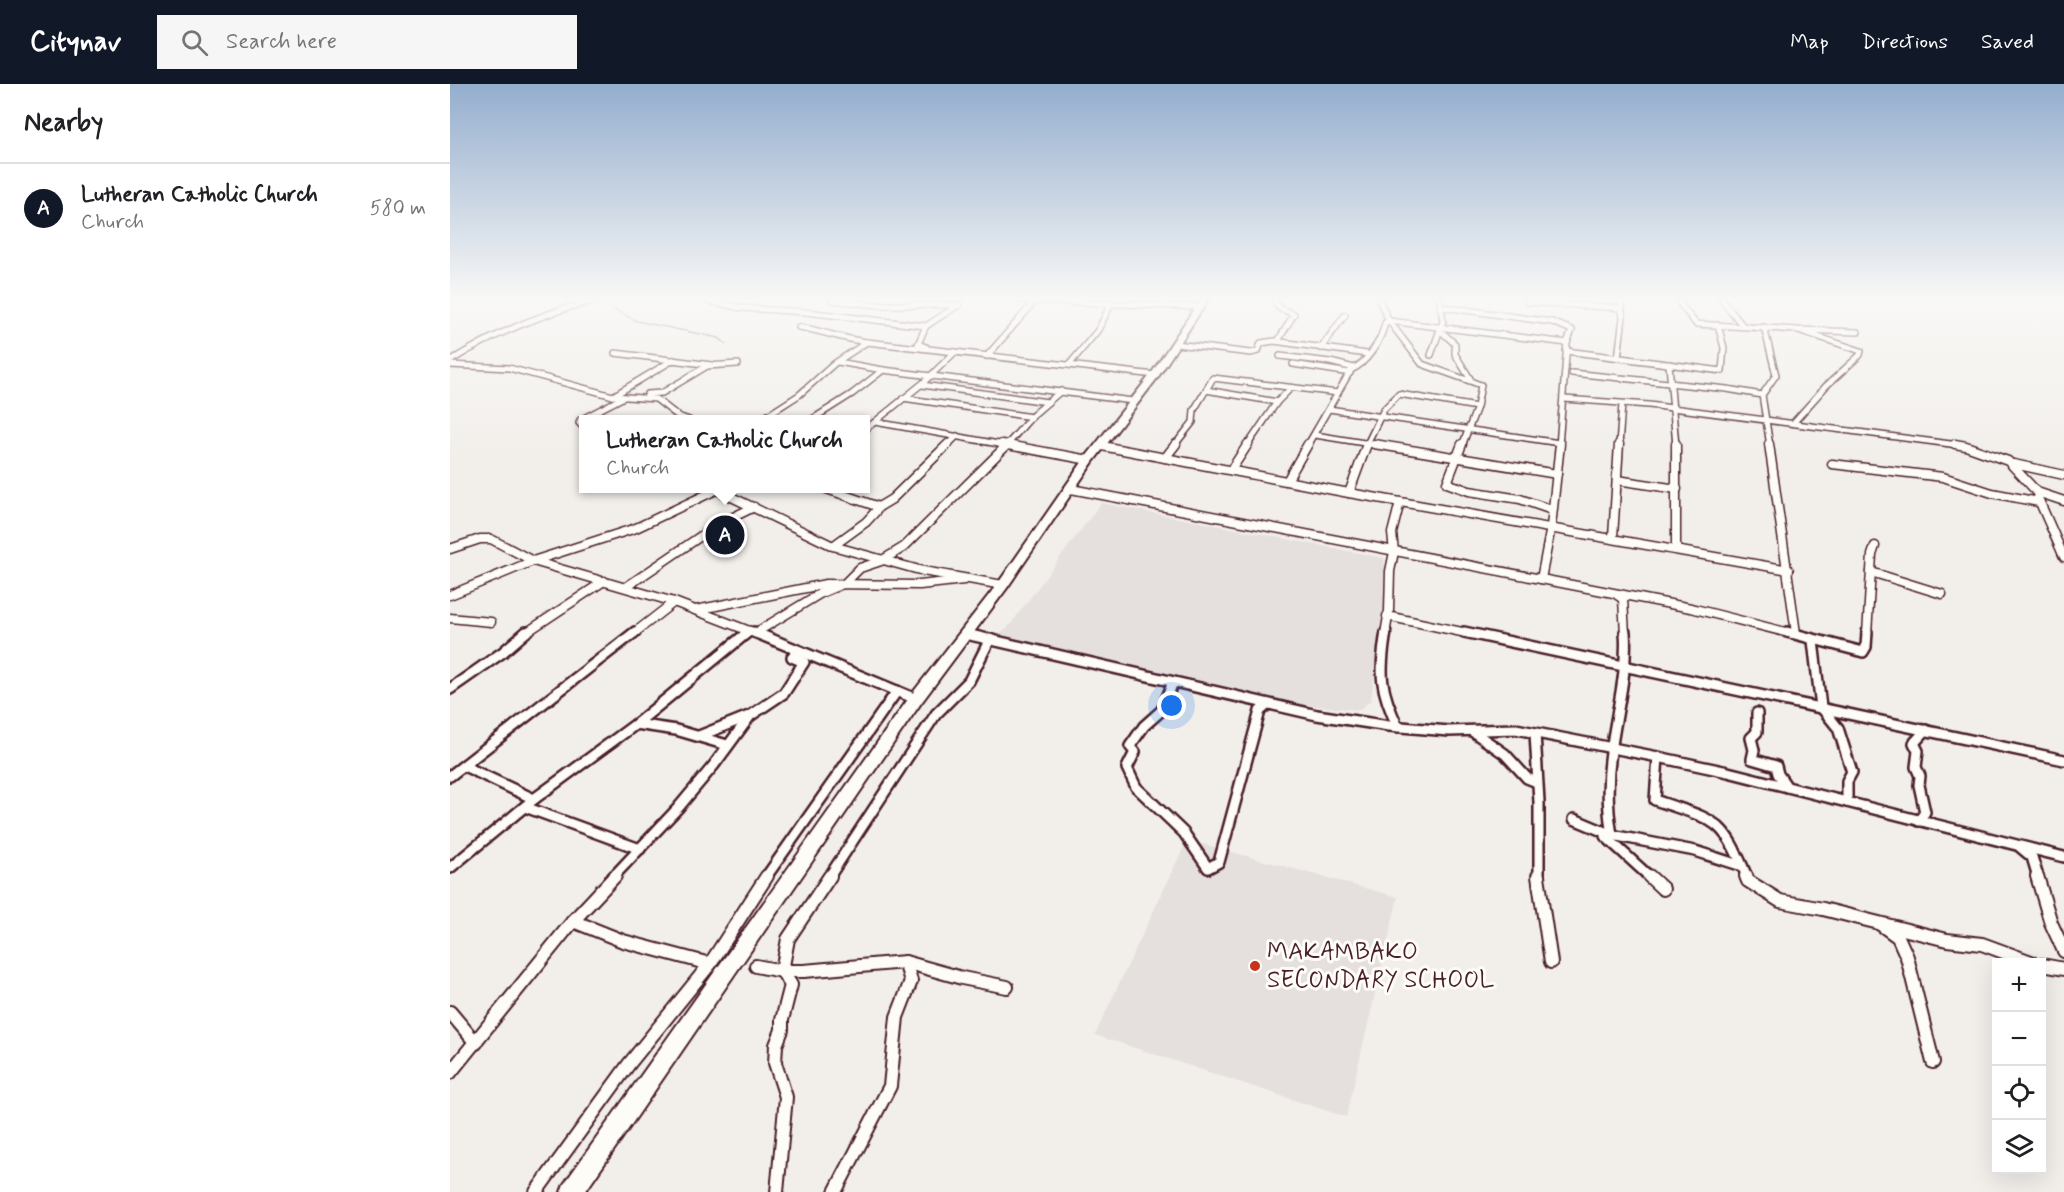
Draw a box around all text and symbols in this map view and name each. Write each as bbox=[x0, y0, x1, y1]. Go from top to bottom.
search box bbox=[157, 15, 577, 69]
text: Citynav bbox=[30, 24, 121, 61]
icon: search bbox=[178, 26, 211, 59]
text: Search here bbox=[226, 28, 337, 56]
text: Map bbox=[1790, 28, 1829, 56]
text: Directions bbox=[1862, 28, 1948, 56]
text: Saved bbox=[1981, 28, 2034, 56]
text: Nearby bbox=[24, 106, 103, 140]
text: Lutheran Catholic Church bbox=[81, 181, 318, 209]
text: A bbox=[37, 195, 50, 222]
text: 580 m bbox=[370, 195, 426, 222]
text: Church bbox=[81, 209, 144, 236]
popup bbox=[579, 415, 870, 493]
text: Lutheran Catholic Church bbox=[606, 427, 843, 455]
text: Church bbox=[606, 455, 669, 482]
pin: A bbox=[706, 512, 744, 558]
your location bbox=[1157, 691, 1186, 720]
place label: MAKAMBAKO SECONDARY SCHOOL bbox=[1267, 937, 1494, 996]
map controls bbox=[1992, 958, 2046, 1174]
button: + bbox=[1992, 958, 2046, 1012]
marker: MAKAMBAKO SECONDARY SCHOOL bbox=[1248, 959, 1262, 973]
button: − bbox=[1992, 1012, 2046, 1066]
button: locate bbox=[1992, 1066, 2046, 1120]
button: layers bbox=[1992, 1120, 2046, 1174]

